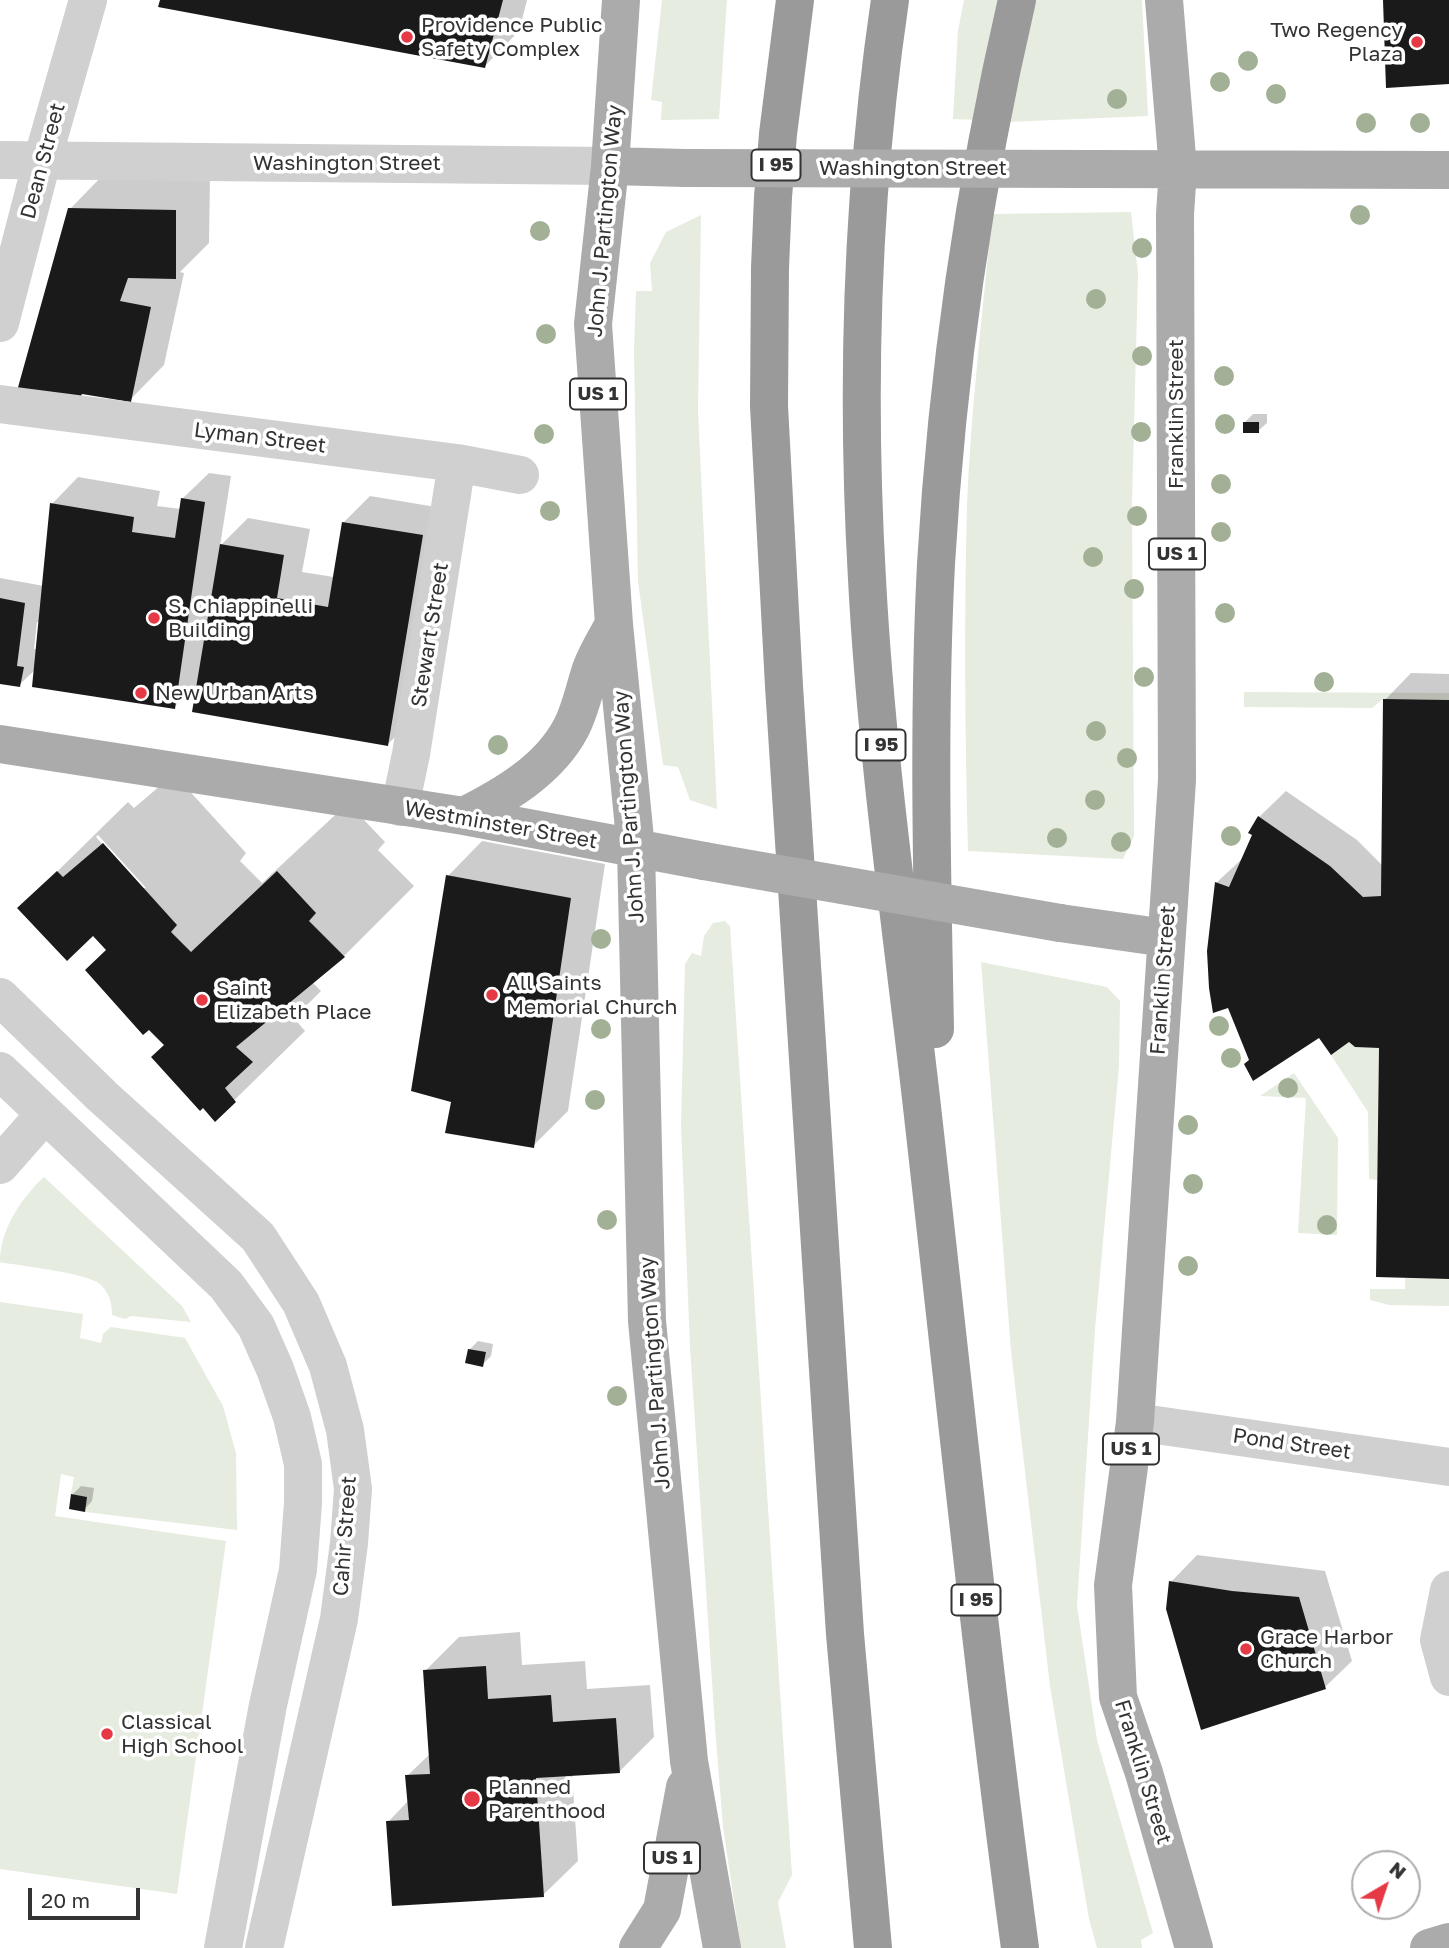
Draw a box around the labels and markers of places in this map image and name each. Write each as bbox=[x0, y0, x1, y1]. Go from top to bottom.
place label: Providence Public Safety Complex bbox=[421, 12, 602, 62]
place label: Two Regency Plaza bbox=[1270, 17, 1403, 67]
marker: Providence Public Safety Complex bbox=[399, 29, 415, 45]
marker: Two Regency Plaza bbox=[1409, 34, 1425, 50]
place label: S. Chiappinelli Building bbox=[168, 593, 313, 643]
marker: S. Chiappinelli Building bbox=[146, 610, 162, 626]
place label: New Urban Arts bbox=[155, 680, 314, 706]
marker: New Urban Arts bbox=[133, 685, 149, 701]
place label: All Saints Memorial Church bbox=[506, 970, 677, 1020]
place label: Saint Elizabeth Place bbox=[216, 975, 371, 1025]
marker: All Saints Memorial Church bbox=[484, 987, 500, 1003]
marker: Saint Elizabeth Place bbox=[194, 992, 210, 1008]
place label: Grace Harbor Church bbox=[1260, 1624, 1393, 1674]
marker: Grace Harbor Church bbox=[1238, 1641, 1254, 1657]
place label: Classical High School bbox=[121, 1709, 243, 1759]
marker: Classical High School bbox=[99, 1726, 115, 1742]
place label: Planned Parenthood bbox=[488, 1774, 606, 1824]
marker: Planned Parenthood bbox=[462, 1789, 482, 1809]

